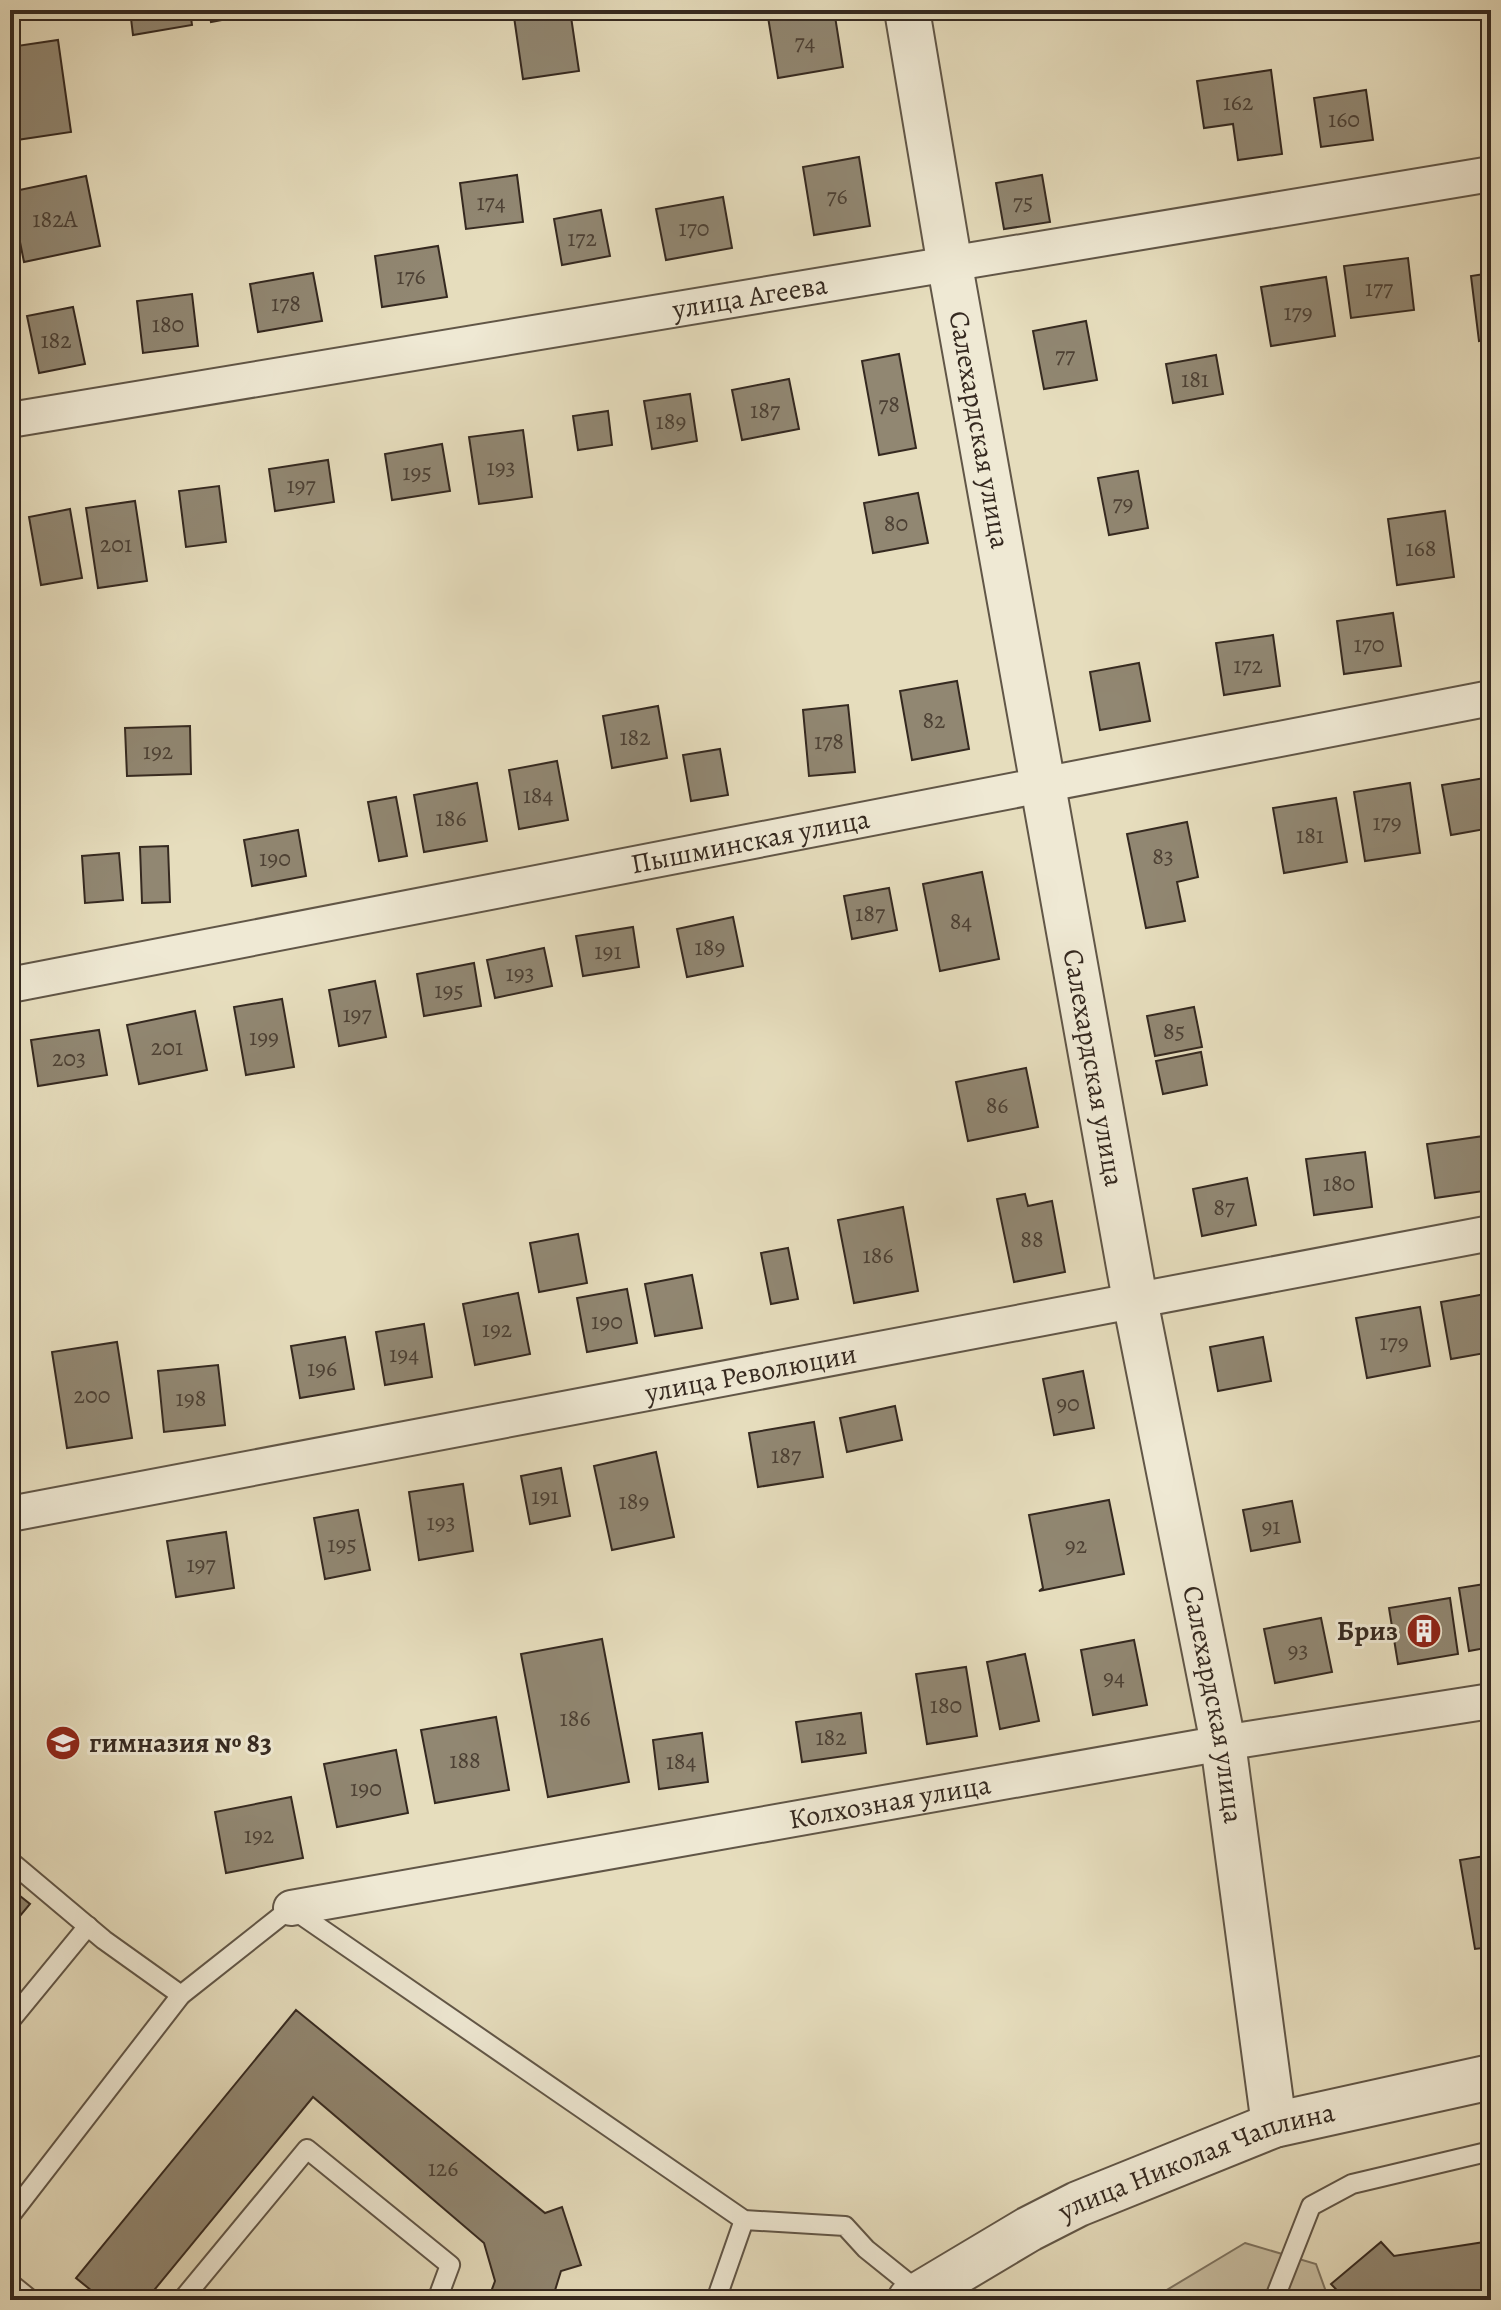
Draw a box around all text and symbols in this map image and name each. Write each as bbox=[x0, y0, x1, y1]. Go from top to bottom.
house number: 74 bbox=[795, 26, 816, 58]
house number: 162 bbox=[1223, 86, 1253, 118]
house number: 160 bbox=[1328, 103, 1360, 135]
house number: 76 bbox=[826, 180, 848, 212]
house number: 174 bbox=[476, 186, 506, 218]
house number: 75 bbox=[1013, 186, 1033, 218]
house number: 182А bbox=[32, 203, 79, 235]
house number: 170 bbox=[678, 212, 710, 244]
house number: 172 bbox=[567, 222, 597, 254]
house number: 176 bbox=[396, 260, 426, 292]
street label: улица Агеева bbox=[669, 266, 830, 329]
house number: 177 bbox=[1365, 272, 1394, 304]
house number: 178 bbox=[271, 287, 301, 319]
house number: 179 bbox=[1283, 296, 1313, 328]
house number: 180 bbox=[152, 308, 184, 340]
street label: Салехардская улица bbox=[939, 308, 1019, 552]
house number: 182 bbox=[40, 324, 72, 356]
house number: 77 bbox=[1055, 339, 1076, 371]
house number: 181 bbox=[1181, 363, 1209, 395]
house number: 78 bbox=[878, 388, 900, 420]
house number: 187 bbox=[750, 394, 781, 426]
house number: 189 bbox=[656, 405, 686, 437]
house number: 193 bbox=[486, 451, 516, 483]
house number: 195 bbox=[402, 456, 432, 488]
house number: 197 bbox=[286, 469, 317, 501]
house number: 79 bbox=[1113, 487, 1134, 519]
house number: 80 bbox=[884, 507, 908, 539]
house number: 201 bbox=[100, 528, 132, 560]
house number: 168 bbox=[1406, 532, 1436, 564]
house number: 170 bbox=[1353, 628, 1385, 660]
house number: 172 bbox=[1233, 649, 1263, 681]
house number: 82 bbox=[922, 704, 946, 736]
house number: 182 bbox=[619, 721, 651, 753]
house number: 178 bbox=[814, 725, 844, 757]
house number: 192 bbox=[143, 735, 173, 767]
house number: 184 bbox=[523, 779, 553, 811]
street label: Пышминская улица bbox=[628, 800, 873, 883]
house number: 186 bbox=[436, 802, 466, 834]
house number: 179 bbox=[1372, 806, 1402, 838]
house number: 181 bbox=[1296, 819, 1324, 851]
house number: 83 bbox=[1152, 840, 1174, 872]
house number: 190 bbox=[259, 842, 291, 874]
house number: 187 bbox=[855, 897, 886, 929]
house number: 84 bbox=[950, 905, 972, 937]
house number: 189 bbox=[695, 931, 725, 963]
house number: 191 bbox=[594, 935, 622, 967]
street label: Салехардская улица bbox=[1054, 946, 1133, 1190]
house number: 193 bbox=[505, 957, 535, 989]
house number: 195 bbox=[434, 974, 464, 1006]
house number: 197 bbox=[342, 998, 373, 1030]
house number: 85 bbox=[1163, 1015, 1185, 1047]
house number: 199 bbox=[249, 1021, 279, 1053]
house number: 201 bbox=[151, 1031, 183, 1063]
house number: 203 bbox=[52, 1042, 86, 1074]
house number: 86 bbox=[986, 1089, 1008, 1121]
house number: 180 bbox=[1323, 1167, 1355, 1199]
house number: 87 bbox=[1213, 1191, 1236, 1223]
house number: 88 bbox=[1020, 1223, 1044, 1255]
house number: 186 bbox=[863, 1239, 893, 1271]
house number: 190 bbox=[591, 1305, 623, 1337]
house number: 192 bbox=[482, 1313, 512, 1345]
house number: 179 bbox=[1379, 1326, 1409, 1358]
street label: улица Революции bbox=[641, 1335, 860, 1412]
house number: 194 bbox=[389, 1338, 419, 1370]
house number: 196 bbox=[307, 1352, 337, 1384]
house number: 200 bbox=[74, 1379, 110, 1411]
house number: 198 bbox=[176, 1382, 206, 1414]
house number: 90 bbox=[1056, 1387, 1080, 1419]
house number: 187 bbox=[771, 1439, 802, 1471]
house number: 191 bbox=[531, 1480, 559, 1512]
house number: 189 bbox=[619, 1485, 649, 1517]
house number: 193 bbox=[426, 1506, 456, 1538]
house number: 91 bbox=[1261, 1510, 1281, 1542]
house number: 195 bbox=[327, 1528, 357, 1560]
house number: 92 bbox=[1065, 1529, 1087, 1561]
house number: 197 bbox=[186, 1548, 217, 1580]
street label: Салехардская улица bbox=[1173, 1582, 1253, 1826]
place label: Бриз bbox=[1337, 1612, 1398, 1650]
building icon: Бриз bbox=[1405, 1612, 1443, 1650]
house number: 93 bbox=[1288, 1634, 1308, 1666]
house number: 94 bbox=[1103, 1661, 1125, 1693]
house number: 180 bbox=[930, 1689, 962, 1721]
house number: 186 bbox=[560, 1702, 590, 1734]
house number: 182 bbox=[815, 1721, 847, 1753]
school or university icon: гимназия № 83 bbox=[44, 1724, 82, 1762]
place label: гимназия № 83 bbox=[89, 1724, 272, 1762]
house number: 188 bbox=[449, 1744, 481, 1776]
house number: 184 bbox=[666, 1745, 696, 1777]
street label: Колхозная улица bbox=[786, 1765, 994, 1839]
house number: 190 bbox=[350, 1772, 382, 1804]
house number: 192 bbox=[244, 1819, 274, 1851]
street label: улица Николая Чаплина bbox=[1051, 2093, 1338, 2231]
house number: 126 bbox=[428, 2152, 458, 2184]

